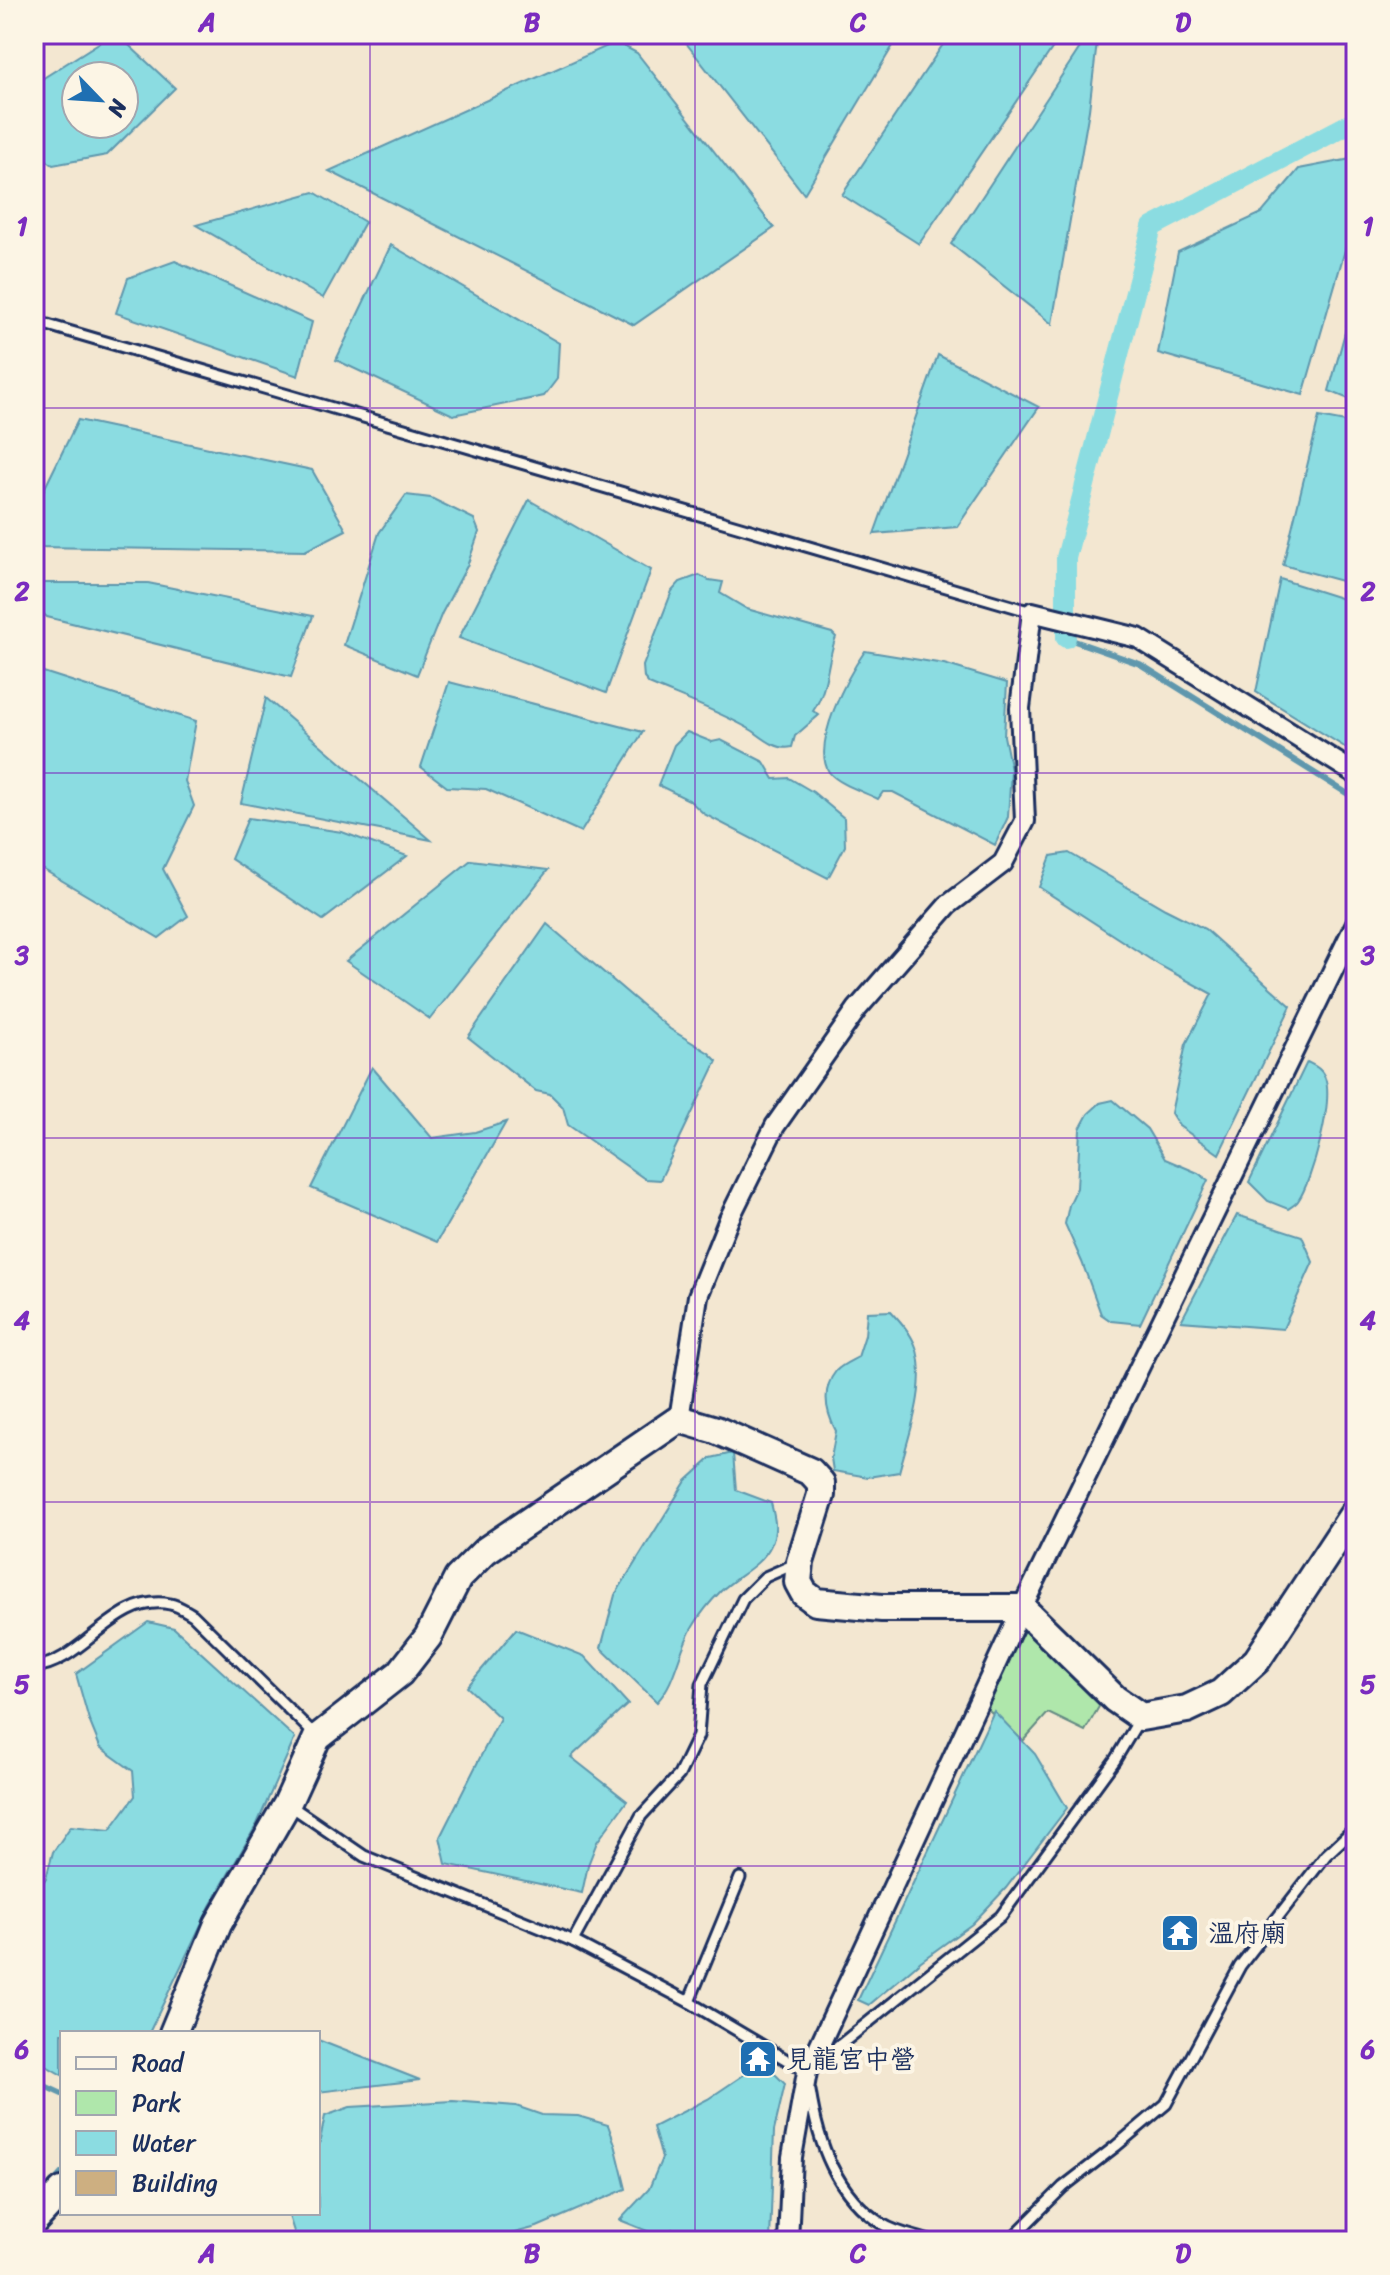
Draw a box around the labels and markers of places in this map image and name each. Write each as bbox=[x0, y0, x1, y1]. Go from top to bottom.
place label: 溫府廟 bbox=[1208, 1910, 1286, 1956]
temple icon: 溫府廟 bbox=[1159, 1912, 1201, 1954]
place label: 見龍宮中營 bbox=[786, 2036, 916, 2082]
temple icon: 見龍宮中營 bbox=[737, 2038, 779, 2080]

